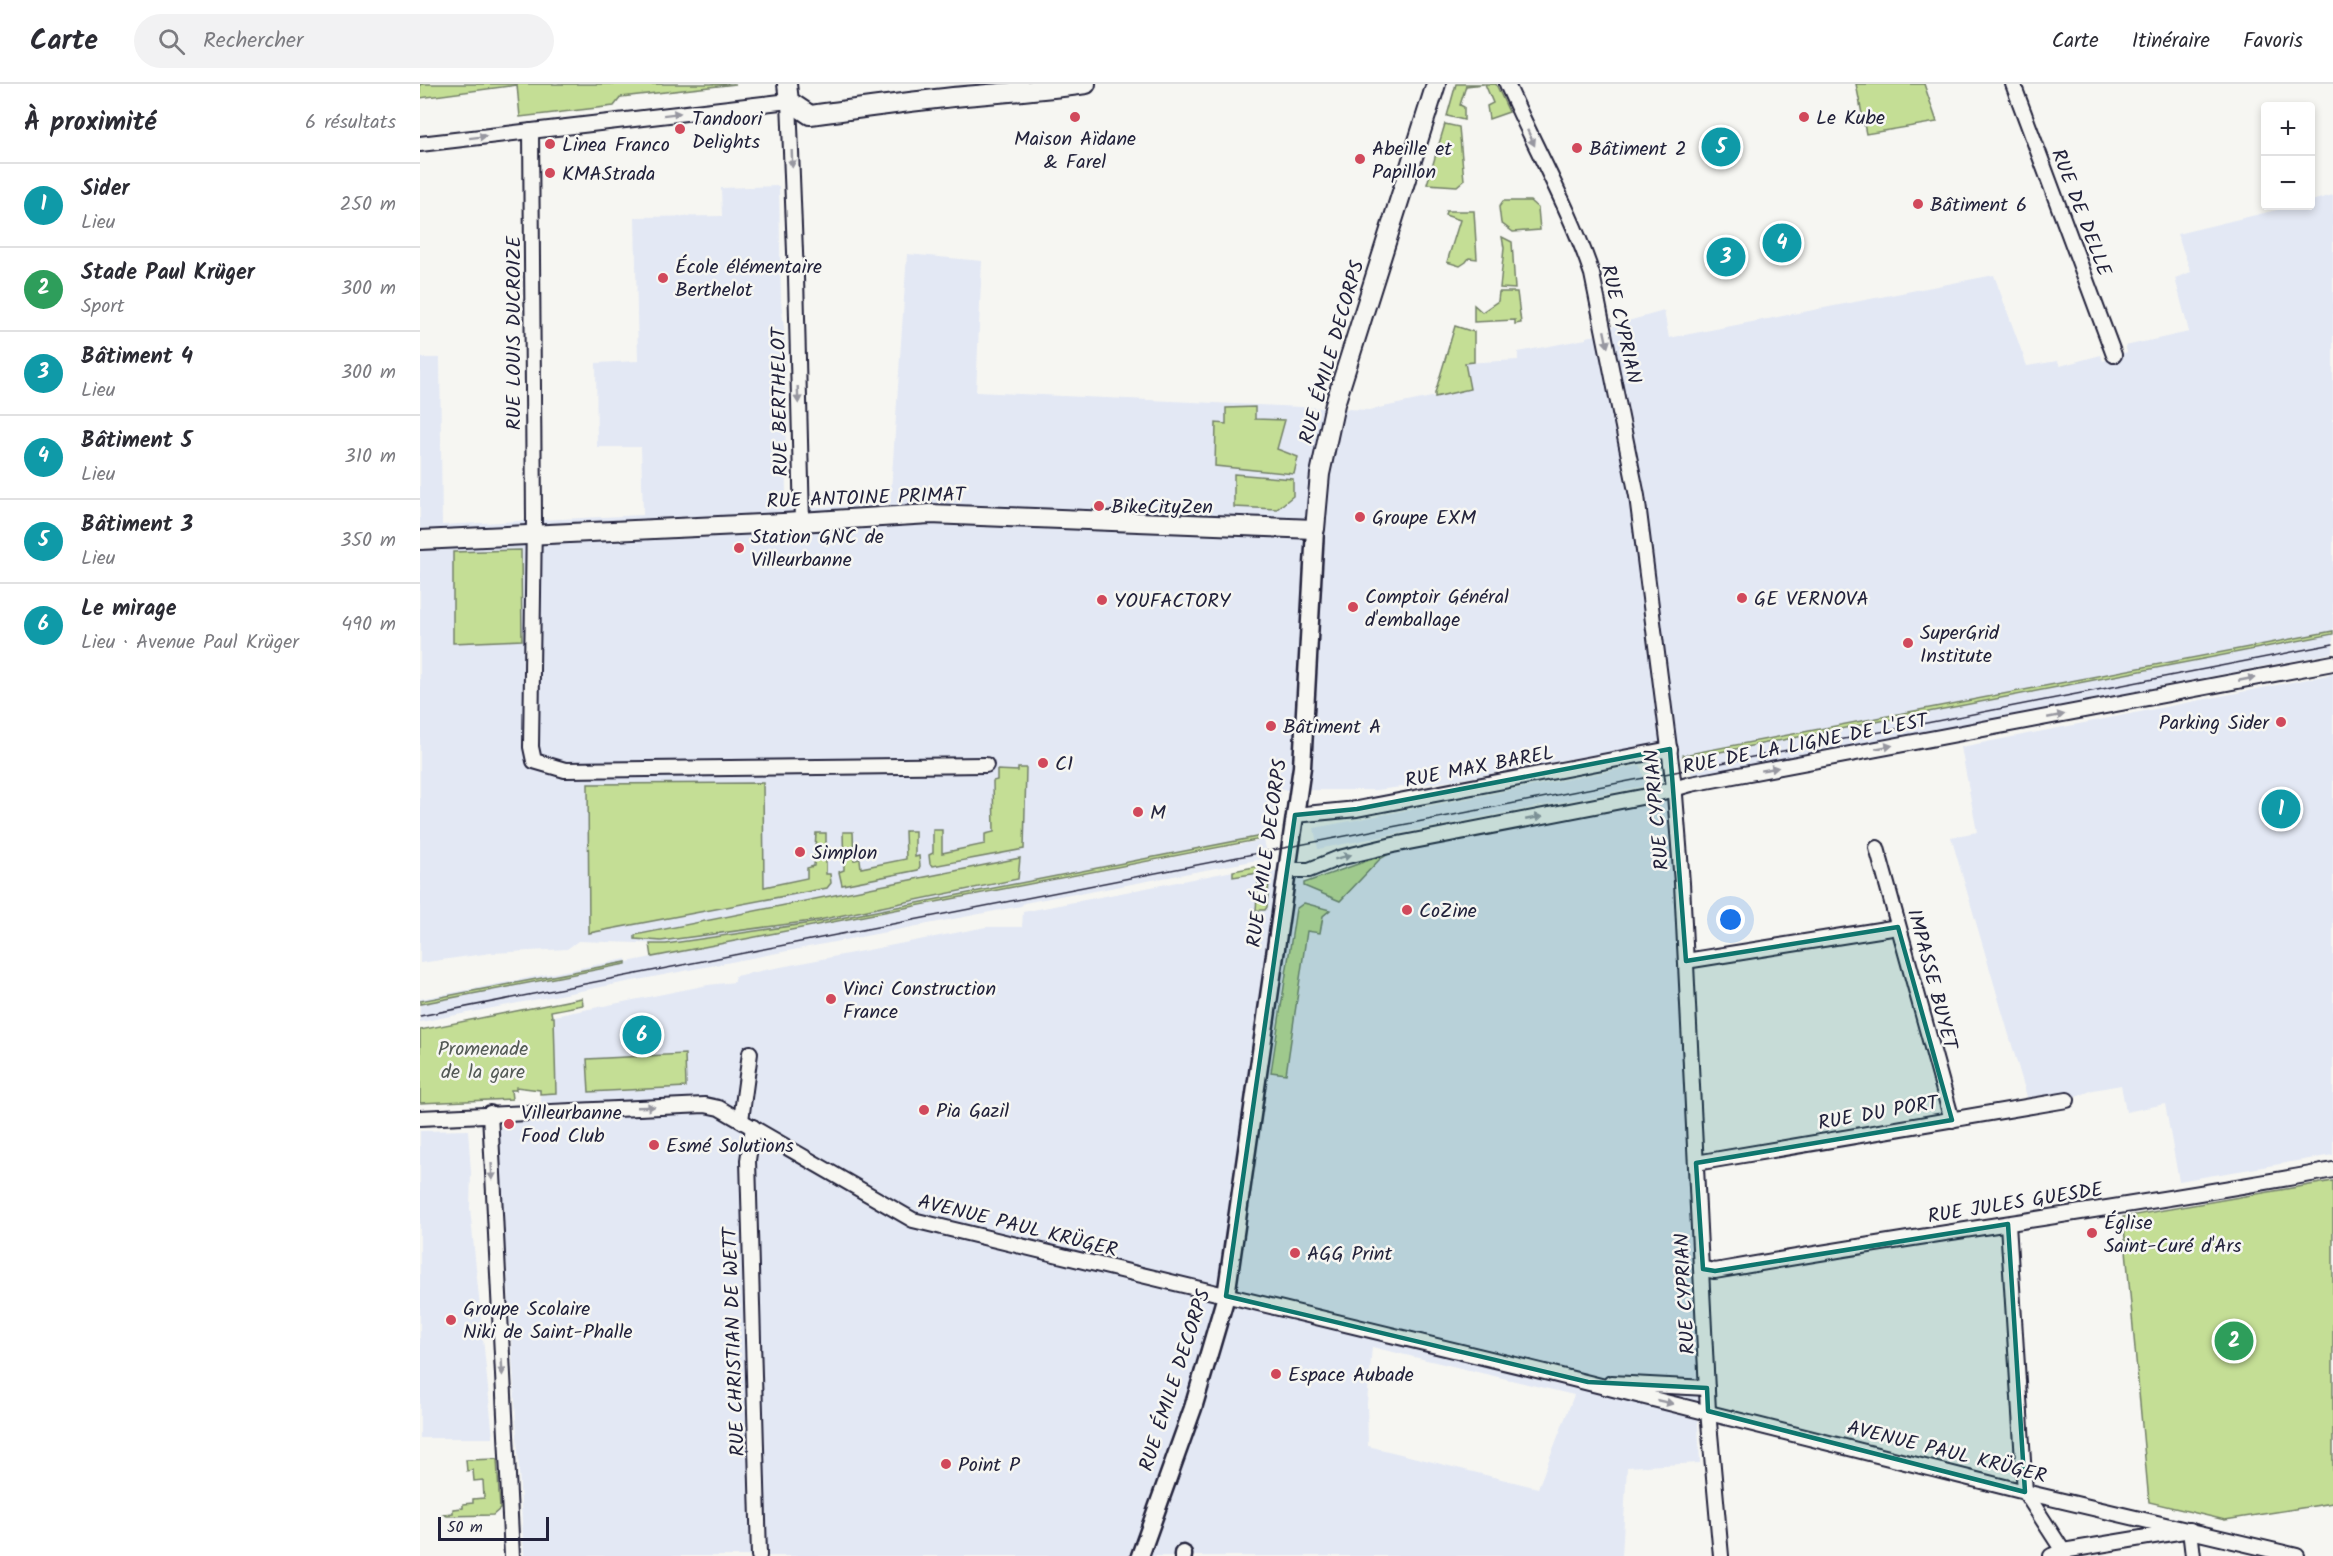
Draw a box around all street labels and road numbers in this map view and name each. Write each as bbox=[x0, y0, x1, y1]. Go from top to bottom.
street label: RUE DE DELLE bbox=[2041, 144, 2120, 282]
street label: RUE LOUIS DUCROIZE bbox=[499, 234, 531, 430]
street label: RUE ÉMILE DECORPS bbox=[1291, 257, 1375, 448]
street label: RUE CYPRIAN bbox=[1591, 262, 1649, 387]
street label: RUE BERTHELOT bbox=[764, 325, 798, 477]
street label: RUE ANTOINE PRIMAT bbox=[766, 479, 968, 518]
street label: RUE DE LA LIGNE DE L'EST bbox=[1680, 705, 1933, 784]
street label: RUE MAX BAREL bbox=[1402, 738, 1557, 798]
street label: RUE CYPRIAN bbox=[1637, 748, 1679, 872]
street label: RUE ÉMILE DECORPS bbox=[1239, 757, 1297, 949]
street label: IMPASSE BUYET bbox=[1897, 906, 1966, 1056]
street label: RUE DU PORT bbox=[1816, 1087, 1943, 1140]
street label: RUE JULES GUESDE bbox=[1925, 1174, 2107, 1234]
street label: AVENUE PAUL KRÜGER bbox=[914, 1187, 1121, 1267]
street label: RUE CHRISTIAN DE WETT bbox=[715, 1225, 755, 1457]
street label: RUE CYPRIAN bbox=[1667, 1233, 1705, 1355]
street label: RUE ÉMILE DECORPS bbox=[1131, 1285, 1221, 1476]
street label: AVENUE PAUL KRÜGER bbox=[1843, 1413, 2050, 1493]

